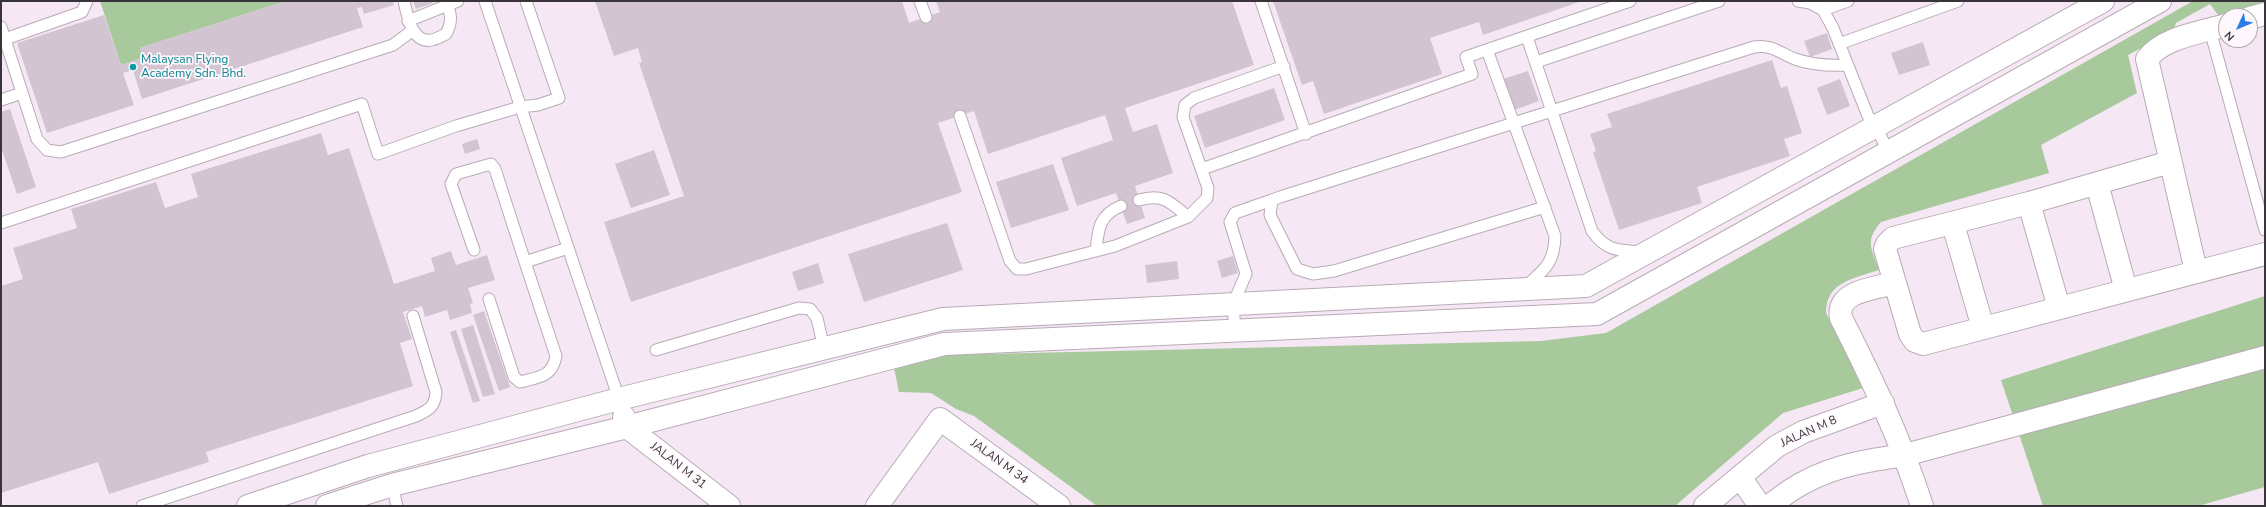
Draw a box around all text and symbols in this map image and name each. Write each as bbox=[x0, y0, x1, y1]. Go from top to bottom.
north arrow bbox=[2218, 8, 2258, 48]
text: N bbox=[2221, 28, 2238, 44]
place label: Malaysan Flying Academy Sdn. Bhd. bbox=[141, 53, 246, 81]
marker: Malaysan Flying Academy Sdn. Bhd. bbox=[128, 62, 138, 72]
street label: JALAN M 8 bbox=[1779, 413, 1839, 451]
street label: JALAN M 34 bbox=[968, 436, 1030, 488]
street label: JALAN M 31 bbox=[647, 440, 709, 492]

